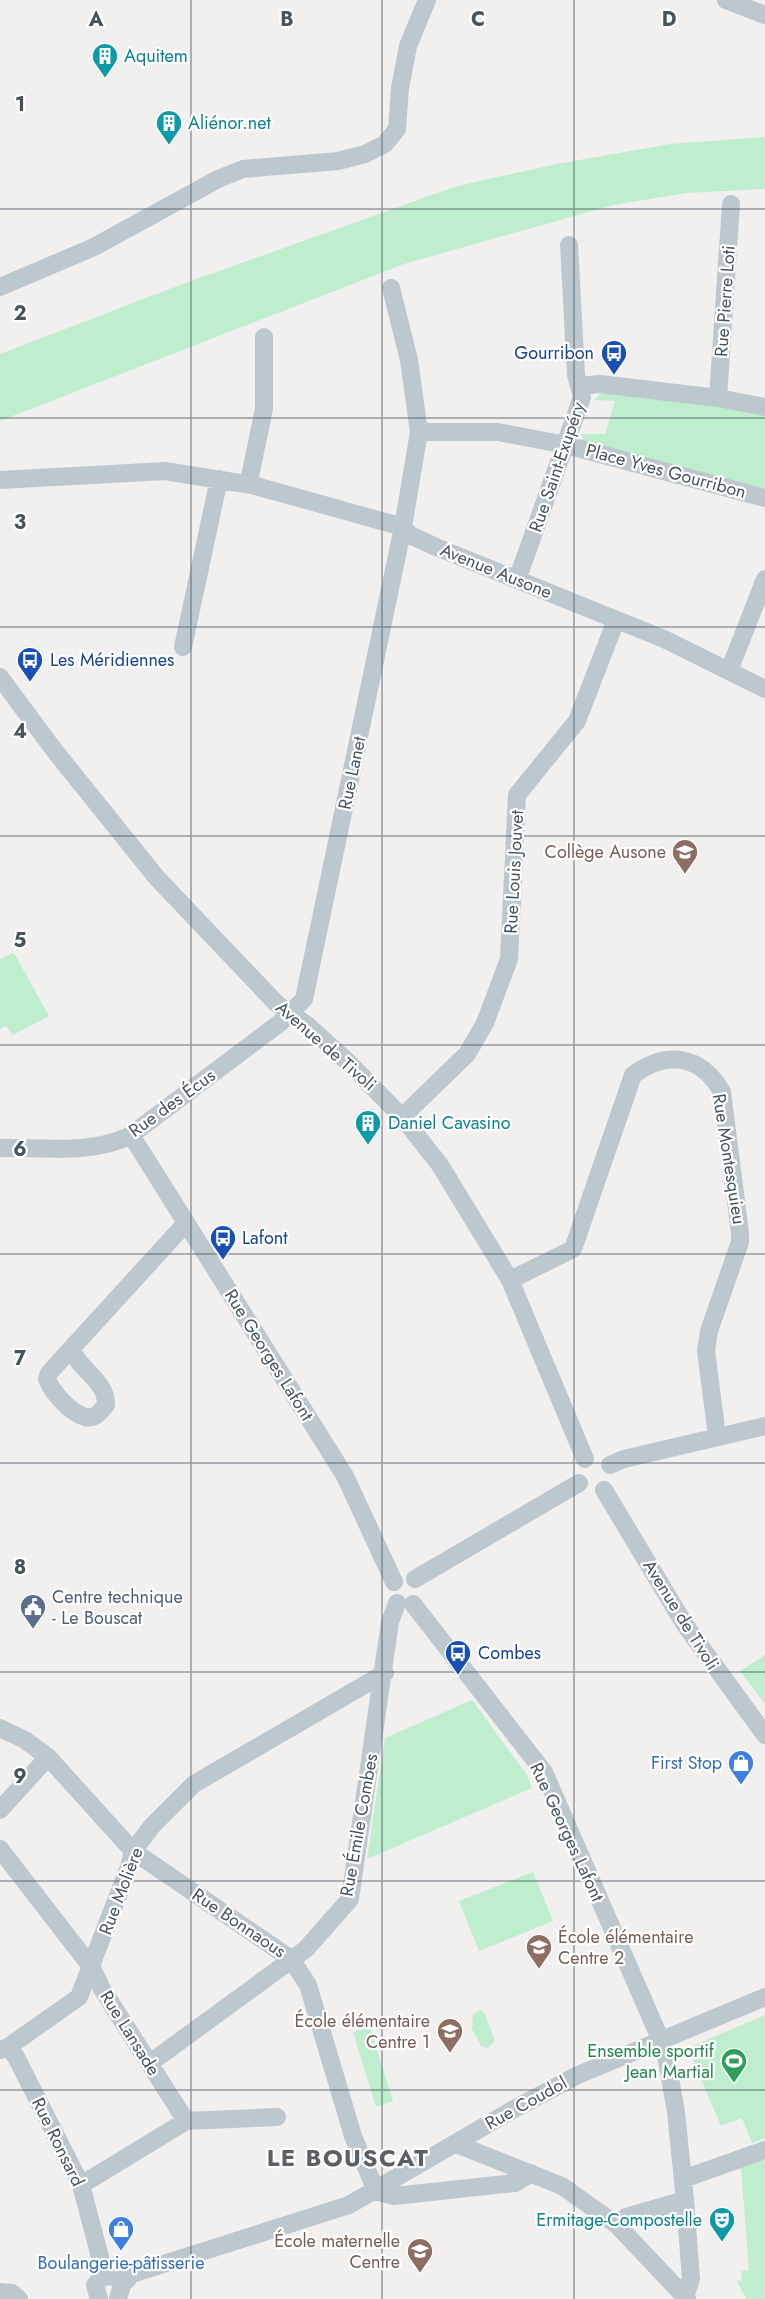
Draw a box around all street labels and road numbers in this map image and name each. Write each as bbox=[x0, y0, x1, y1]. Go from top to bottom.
street label: Rue Pierre Loti bbox=[708, 244, 742, 358]
street label: Rue Saint-Exupéry bbox=[523, 398, 591, 535]
street label: Place Yves Gourribon bbox=[583, 437, 749, 505]
street label: Avenue Ausone bbox=[436, 537, 556, 605]
street label: Rue Lanet bbox=[332, 733, 373, 812]
street label: Rue Louis Jouvet bbox=[498, 809, 530, 934]
street label: Avenue de Tivoli bbox=[270, 995, 382, 1097]
street label: Rue des Écus bbox=[123, 1063, 221, 1143]
street label: Rue Montesquieu bbox=[706, 1092, 752, 1226]
street label: Rue Georges Lafont bbox=[218, 1284, 320, 1426]
street label: Avenue de Tivoli bbox=[637, 1555, 725, 1675]
street label: Rue Émile Combes bbox=[334, 1752, 384, 1898]
street label: Rue Georges Lafont bbox=[523, 1758, 611, 1906]
street label: Rue Molière bbox=[92, 1843, 150, 1939]
street label: Rue Bonnaous bbox=[187, 1882, 291, 1964]
street label: Rue Lansade bbox=[94, 1985, 166, 2081]
street label: Rue Coudol bbox=[480, 2070, 572, 2136]
street label: Rue Ronsard bbox=[25, 2093, 91, 2191]

